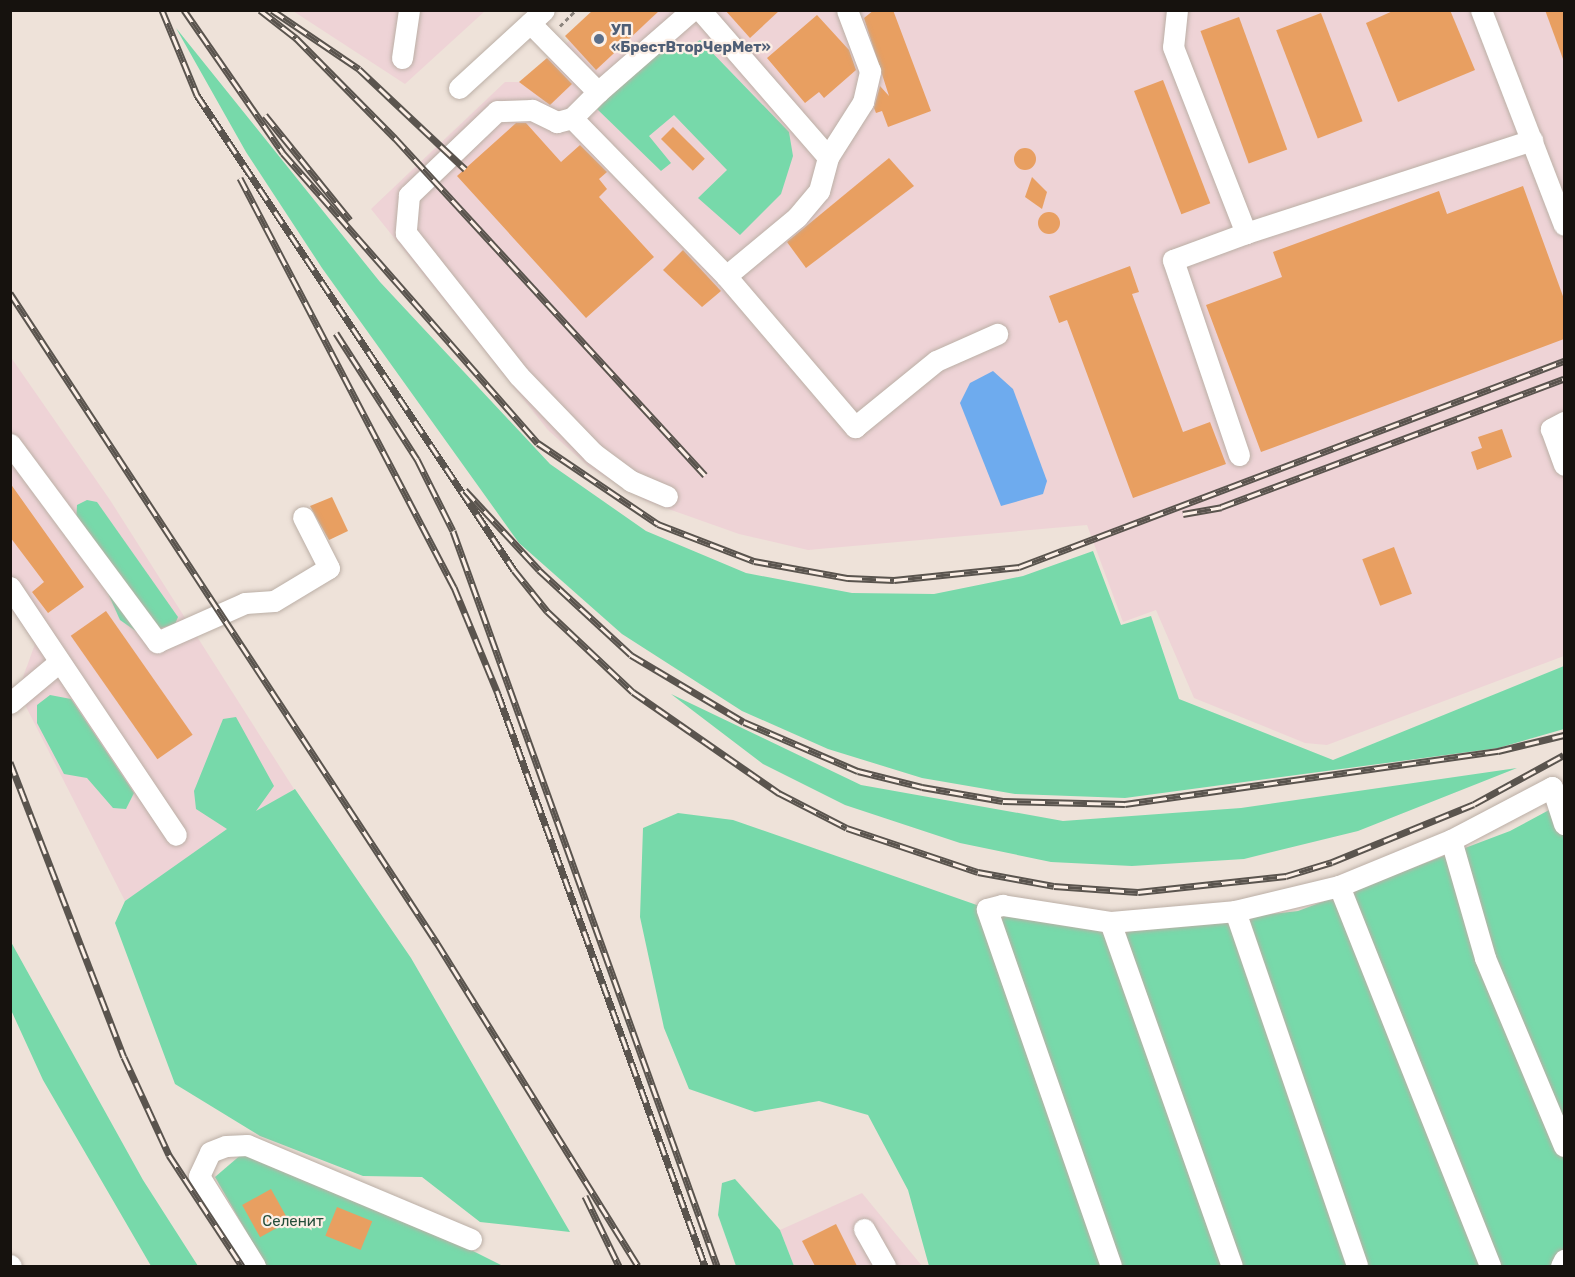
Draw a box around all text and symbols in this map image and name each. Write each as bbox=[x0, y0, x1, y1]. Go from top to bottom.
place label: УП «БрестВторЧерМет» bbox=[611, 21, 771, 56]
marker: УП «БрестВторЧерМет» bbox=[592, 32, 606, 46]
park label: Селенит bbox=[262, 1213, 324, 1231]

